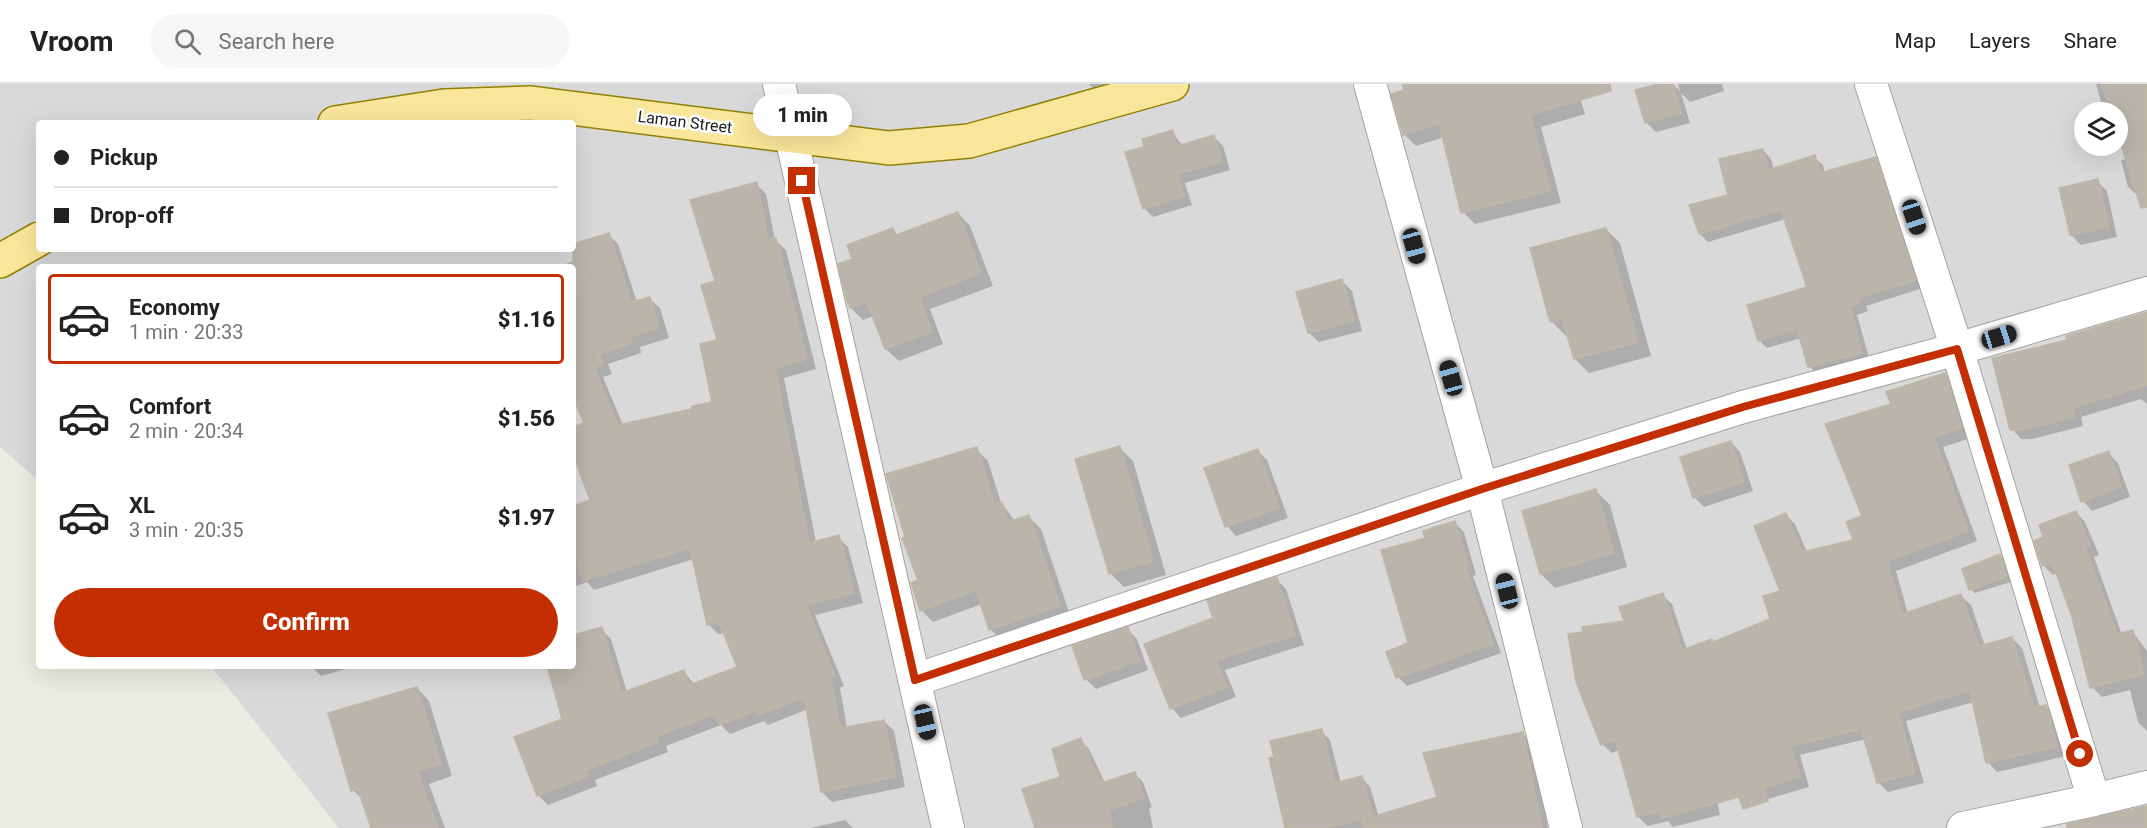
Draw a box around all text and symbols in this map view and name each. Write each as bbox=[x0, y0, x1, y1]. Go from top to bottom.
search box bbox=[150, 14, 570, 68]
text: Vroom bbox=[30, 25, 114, 58]
icon: search bbox=[171, 25, 204, 58]
text: Search here bbox=[219, 29, 334, 54]
text: Map bbox=[1894, 29, 1936, 53]
text: Layers bbox=[1969, 29, 2030, 53]
text: Share bbox=[2063, 29, 2117, 53]
callout: 1 min bbox=[752, 94, 852, 136]
map controls bbox=[2074, 102, 2128, 156]
button: layers bbox=[2074, 102, 2128, 156]
text: 1 min bbox=[777, 103, 828, 127]
street label: Laman Street bbox=[637, 107, 733, 137]
text: Pickup bbox=[90, 145, 158, 170]
route end bbox=[788, 167, 815, 194]
car bbox=[1900, 197, 1928, 237]
text: Drop-off bbox=[90, 203, 174, 228]
car bbox=[1401, 226, 1427, 266]
icon: car bbox=[57, 292, 111, 346]
text: Economy bbox=[129, 295, 220, 320]
text: $1.16 bbox=[498, 307, 555, 332]
text: 1 min · 20:33 bbox=[129, 320, 244, 344]
car bbox=[1979, 323, 2019, 351]
car bbox=[1437, 358, 1465, 398]
icon: car bbox=[57, 391, 111, 445]
text: Comfort bbox=[129, 394, 211, 419]
text: $1.56 bbox=[498, 406, 555, 431]
text: 2 min · 20:34 bbox=[129, 419, 244, 443]
icon: car bbox=[57, 490, 111, 544]
text: XL bbox=[129, 493, 155, 518]
text: $1.97 bbox=[498, 505, 555, 530]
text: 3 min · 20:35 bbox=[129, 518, 244, 542]
car bbox=[1494, 571, 1520, 611]
button: Confirm bbox=[54, 588, 558, 657]
car bbox=[912, 702, 938, 742]
route start bbox=[2066, 740, 2093, 767]

